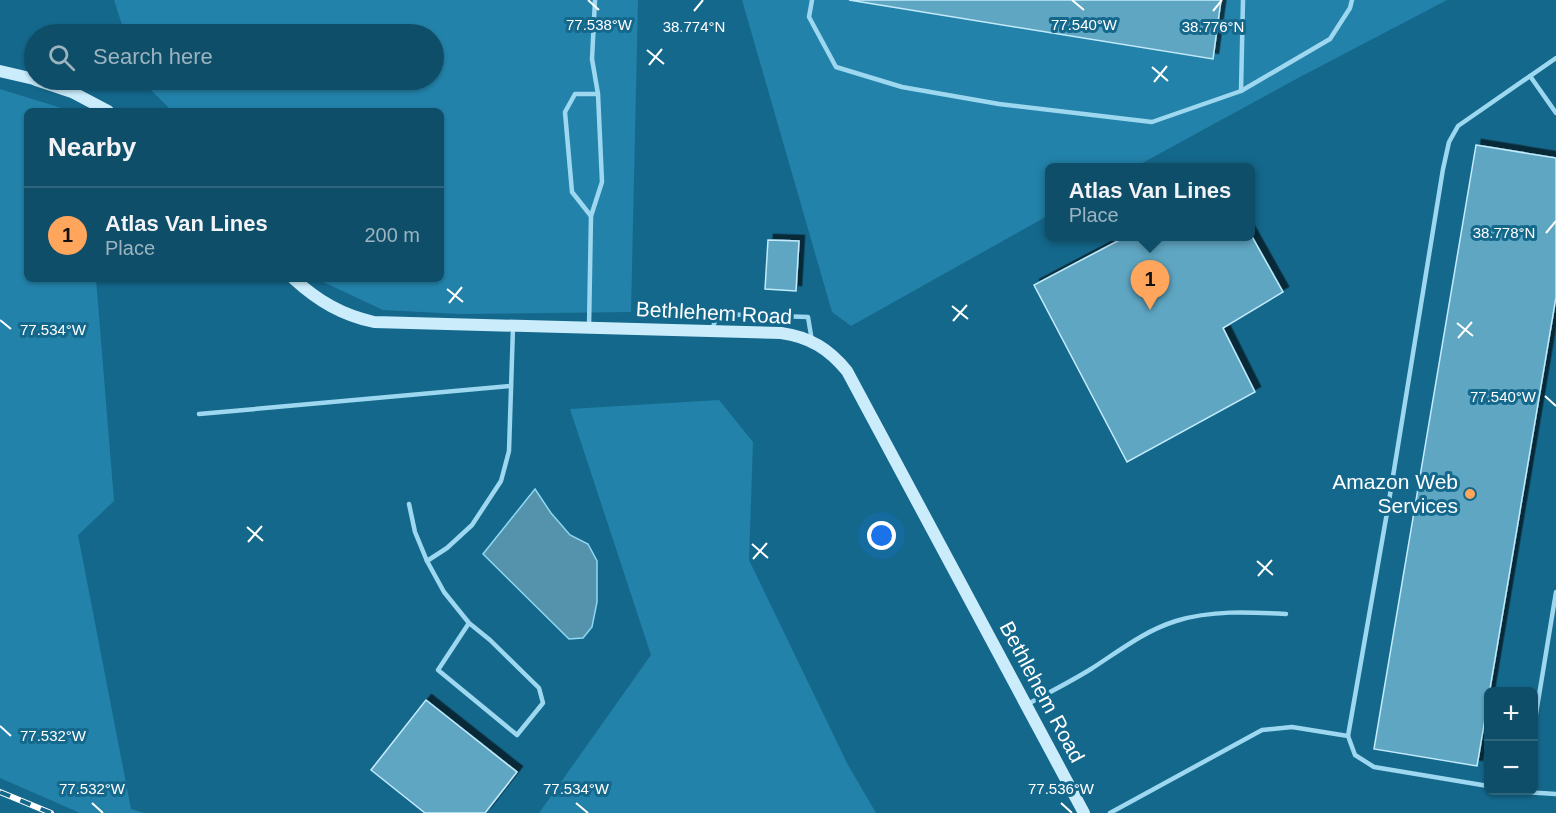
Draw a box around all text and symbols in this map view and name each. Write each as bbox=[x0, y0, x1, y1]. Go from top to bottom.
text: 77.538°W bbox=[566, 16, 633, 33]
text: 77.540°W bbox=[1051, 16, 1118, 33]
text: 38.774°N bbox=[663, 18, 725, 35]
text: 38.776°N bbox=[1182, 18, 1244, 35]
search box bbox=[24, 24, 444, 90]
icon: search bbox=[45, 41, 78, 74]
text: Search here bbox=[93, 44, 213, 69]
text: Nearby bbox=[48, 132, 136, 162]
popup bbox=[1045, 163, 1255, 241]
text: Atlas Van Lines bbox=[1069, 178, 1231, 203]
text: Place bbox=[1069, 204, 1119, 226]
text: Atlas Van Lines bbox=[105, 211, 268, 236]
text: 1 bbox=[62, 224, 73, 246]
text: 200 m bbox=[364, 224, 420, 246]
text: 38.778°N bbox=[1473, 224, 1535, 241]
text: Place bbox=[105, 237, 155, 259]
pin: 1 bbox=[1130, 260, 1170, 310]
street label: Bethlehem Road bbox=[635, 297, 793, 328]
text: 77.534°W bbox=[20, 321, 87, 338]
text: 77.540°W bbox=[1470, 388, 1537, 405]
place label: Amazon Web Services bbox=[1332, 470, 1458, 517]
marker: Amazon Web Services bbox=[1463, 487, 1477, 501]
your location bbox=[867, 521, 896, 550]
street label: Bethlehem Road bbox=[996, 617, 1089, 766]
map controls bbox=[1484, 687, 1538, 795]
button: + bbox=[1484, 687, 1538, 741]
text: 77.532°W bbox=[20, 727, 87, 744]
button: − bbox=[1484, 741, 1538, 795]
text: 77.532°W bbox=[59, 780, 126, 797]
text: 77.534°W bbox=[543, 780, 610, 797]
text: 77.536°W bbox=[1028, 780, 1095, 797]

